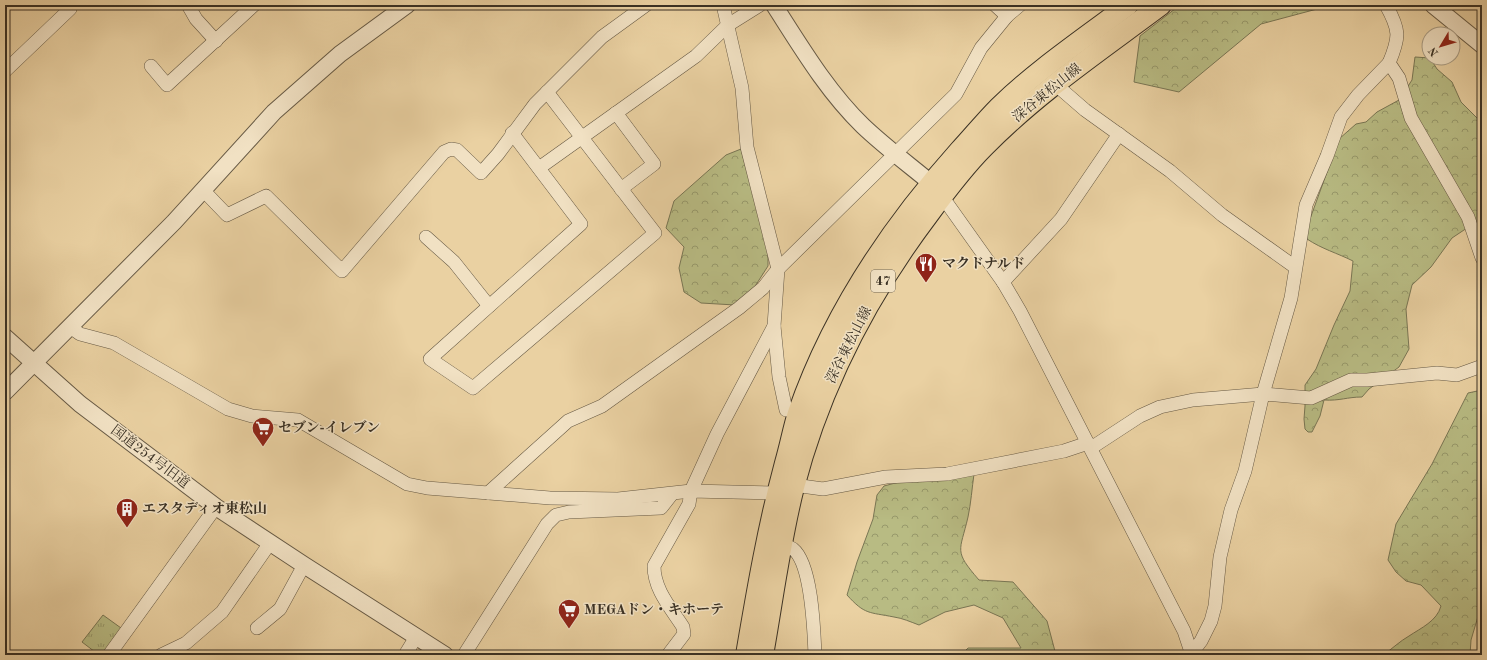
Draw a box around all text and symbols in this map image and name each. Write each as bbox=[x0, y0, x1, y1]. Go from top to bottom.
north arrow bbox=[1421, 26, 1461, 66]
text: N bbox=[1427, 44, 1441, 58]
street label: 深谷東松山線 bbox=[1009, 60, 1084, 125]
restaurant icon: マクドナルド bbox=[913, 251, 939, 284]
place label: マクドナルド bbox=[942, 256, 1025, 271]
road number: 47 bbox=[871, 270, 895, 292]
street label: 深谷東松山線 bbox=[823, 304, 874, 386]
supermarket icon: セブン-イレブン bbox=[250, 415, 276, 448]
place label: セブン-イレブン bbox=[278, 420, 380, 435]
street label: 国道254号旧道 bbox=[108, 422, 193, 491]
building icon: エスタディオ東松山 bbox=[114, 496, 140, 529]
place label: エスタディオ東松山 bbox=[142, 501, 267, 516]
supermarket icon: MEGAドン・キホーテ bbox=[556, 597, 582, 630]
place label: MEGAドン・キホーテ bbox=[584, 602, 724, 617]

